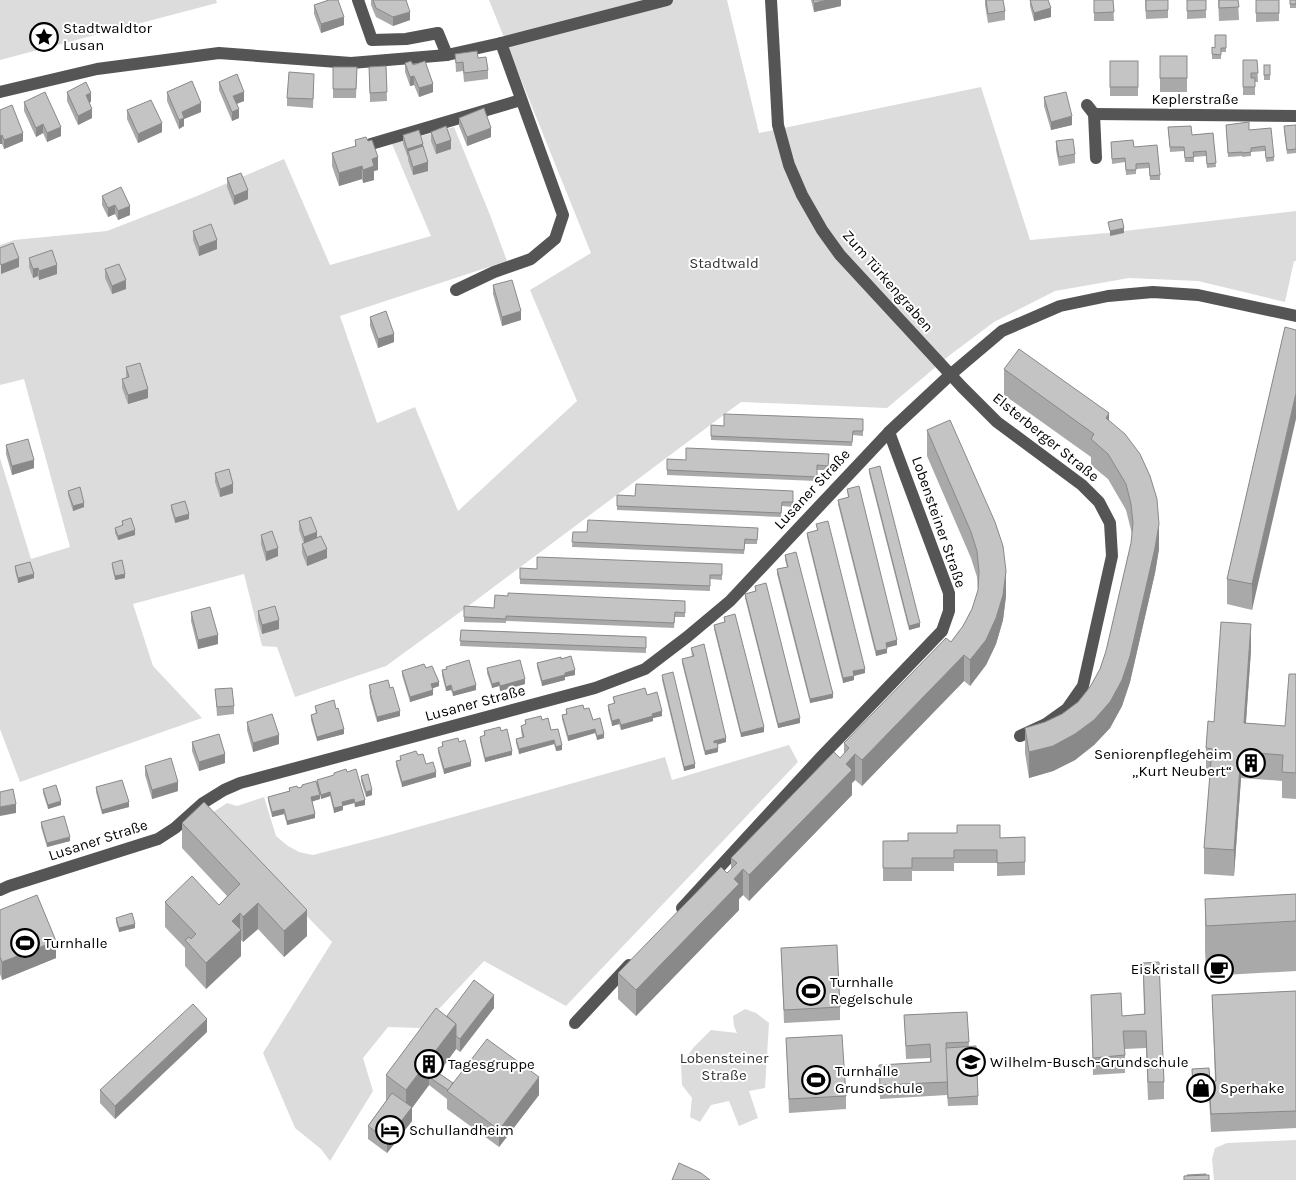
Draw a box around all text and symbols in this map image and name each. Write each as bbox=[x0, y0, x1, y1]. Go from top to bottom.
place label: Stadtwaldtor Lusan bbox=[63, 19, 153, 54]
place icon: Stadtwaldtor Lusan bbox=[29, 22, 59, 52]
street label: Keplerstraße bbox=[1151, 90, 1239, 108]
street label: Zum Türkengraben bbox=[839, 226, 937, 336]
park label: Stadtwald bbox=[689, 254, 759, 272]
street label: Elsterberger Straße bbox=[989, 389, 1103, 485]
street label: Lusaner Straße bbox=[770, 445, 854, 533]
street label: Lobensteiner Straße bbox=[908, 454, 970, 590]
street label: Lusaner Straße bbox=[423, 681, 527, 725]
place label: Seniorenpflegeheim „Kurt Neubert“ bbox=[1094, 745, 1232, 780]
building icon: Seniorenpflegeheim „Kurt Neubert“ bbox=[1236, 748, 1266, 778]
street label: Lusaner Straße bbox=[46, 815, 150, 865]
sports icon: Turnhalle bbox=[10, 928, 40, 958]
place label: Turnhalle bbox=[44, 934, 107, 952]
cafe icon: Eiskristall bbox=[1204, 954, 1234, 984]
place label: Eiskristall bbox=[1131, 960, 1200, 978]
place label: Turnhalle Regelschule bbox=[830, 973, 913, 1008]
sports icon: Turnhalle Regelschule bbox=[796, 976, 826, 1006]
school or university icon: Wilhelm-Busch-Grundschule bbox=[956, 1047, 986, 1077]
building icon: Tagesgruppe bbox=[414, 1049, 444, 1079]
park label: Lobensteiner Straße bbox=[680, 1049, 769, 1084]
place label: Wilhelm-Busch-Grundschule bbox=[990, 1053, 1188, 1071]
place label: Tagesgruppe bbox=[448, 1055, 535, 1073]
place label: Turnhalle Grundschule bbox=[835, 1062, 923, 1097]
sports icon: Turnhalle Grundschule bbox=[801, 1065, 831, 1095]
shop icon: Sperhake bbox=[1186, 1073, 1216, 1103]
place label: Sperhake bbox=[1220, 1079, 1284, 1097]
hotel icon: Schullandheim bbox=[375, 1115, 405, 1145]
place label: Schullandheim bbox=[409, 1121, 514, 1139]

